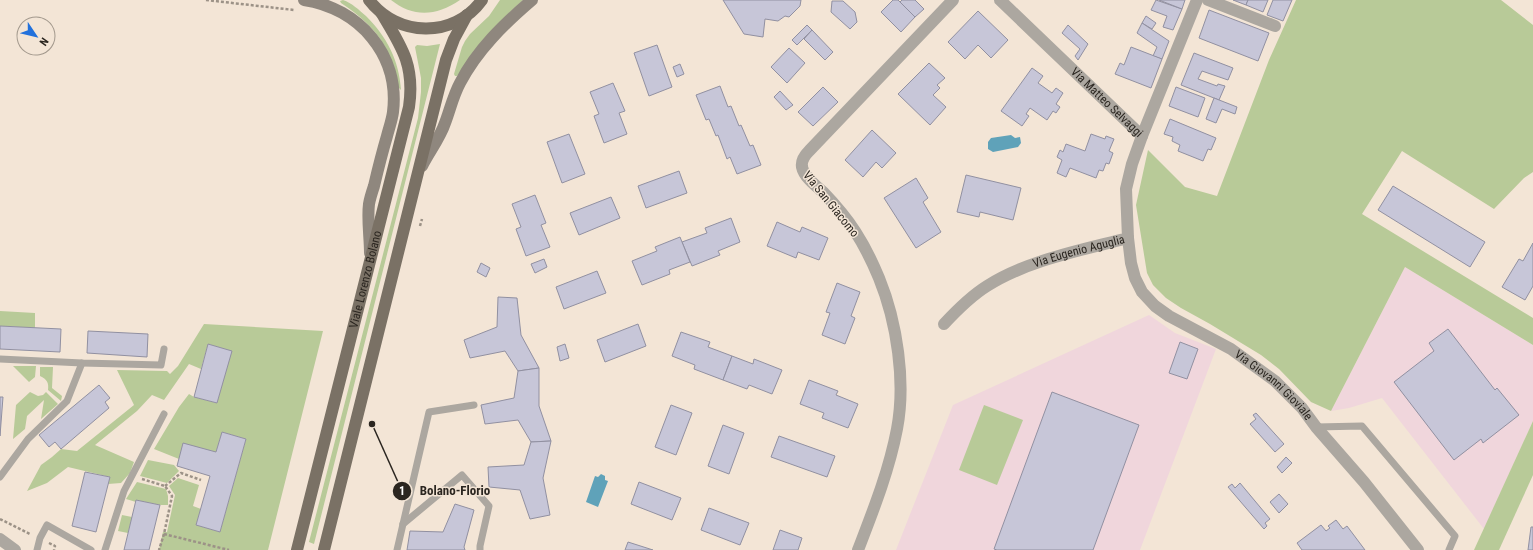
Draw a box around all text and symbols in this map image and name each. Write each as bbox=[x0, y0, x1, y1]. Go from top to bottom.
north arrow bbox=[16, 16, 56, 56]
text: N bbox=[36, 35, 51, 48]
street label: Via Matteo Selvaggi bbox=[1068, 65, 1146, 140]
street label: Via San Giacomo bbox=[800, 168, 862, 240]
street label: Viale Lorenzo Bolano bbox=[346, 229, 384, 330]
street label: Via Eugenio Aguglia bbox=[1031, 232, 1126, 271]
street label: Via Giovanni Gioviale bbox=[1232, 347, 1316, 423]
callout: Bolano-Florio bbox=[392, 478, 499, 503]
text: Bolano-Florio bbox=[420, 483, 491, 498]
text: 1 bbox=[399, 484, 405, 498]

